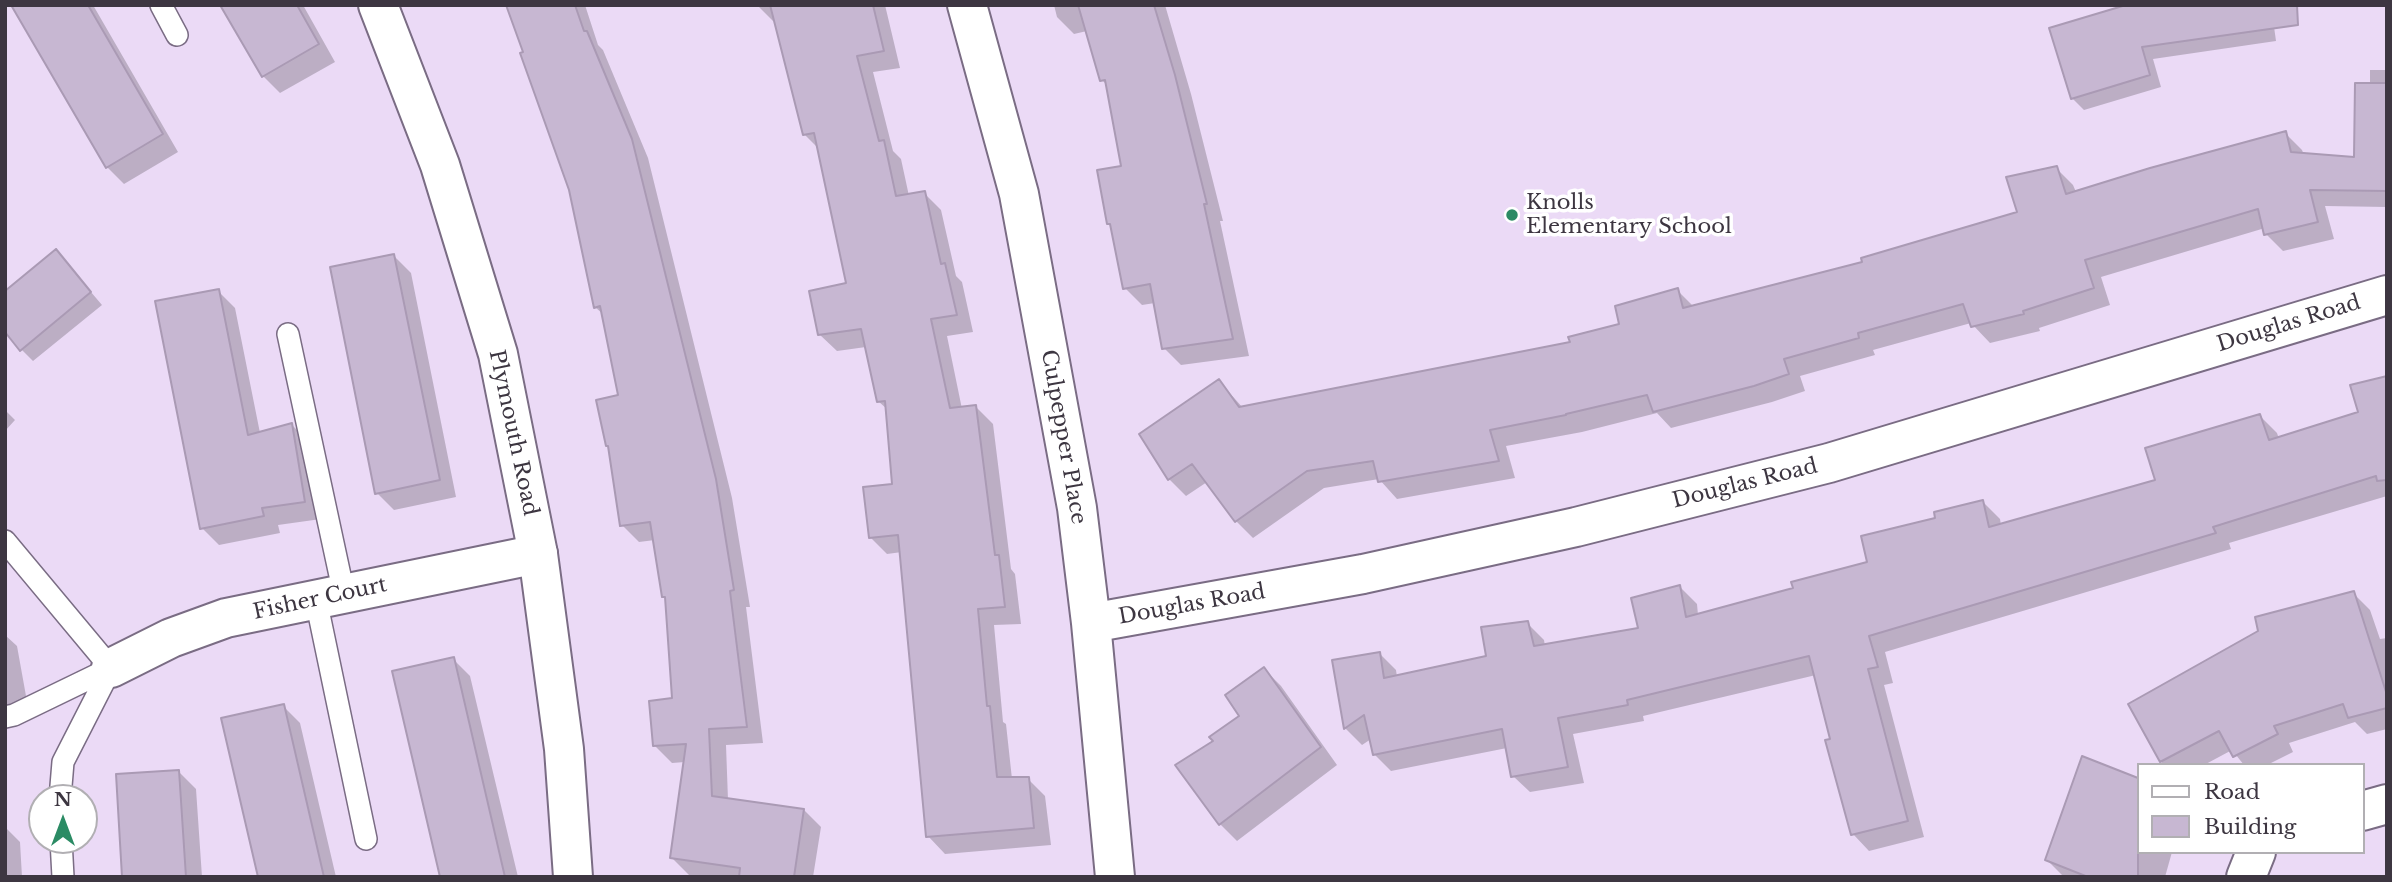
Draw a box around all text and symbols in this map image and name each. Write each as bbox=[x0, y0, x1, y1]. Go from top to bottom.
place label: Knolls Elementary School bbox=[1526, 190, 1732, 240]
marker: Knolls Elementary School bbox=[1504, 207, 1520, 223]
street label: Douglas Road bbox=[2214, 290, 2364, 358]
street label: Plymouth Road bbox=[483, 348, 543, 518]
street label: Culpepper Place bbox=[1035, 348, 1091, 526]
street label: Douglas Road bbox=[1670, 454, 1820, 514]
street label: Fisher Court bbox=[251, 573, 389, 625]
street label: Douglas Road bbox=[1117, 580, 1267, 630]
legend bbox=[2136, 763, 2364, 854]
text: Road bbox=[2204, 779, 2260, 805]
north arrow bbox=[28, 784, 98, 854]
text: N bbox=[54, 788, 72, 811]
text: Building bbox=[2204, 814, 2296, 840]

